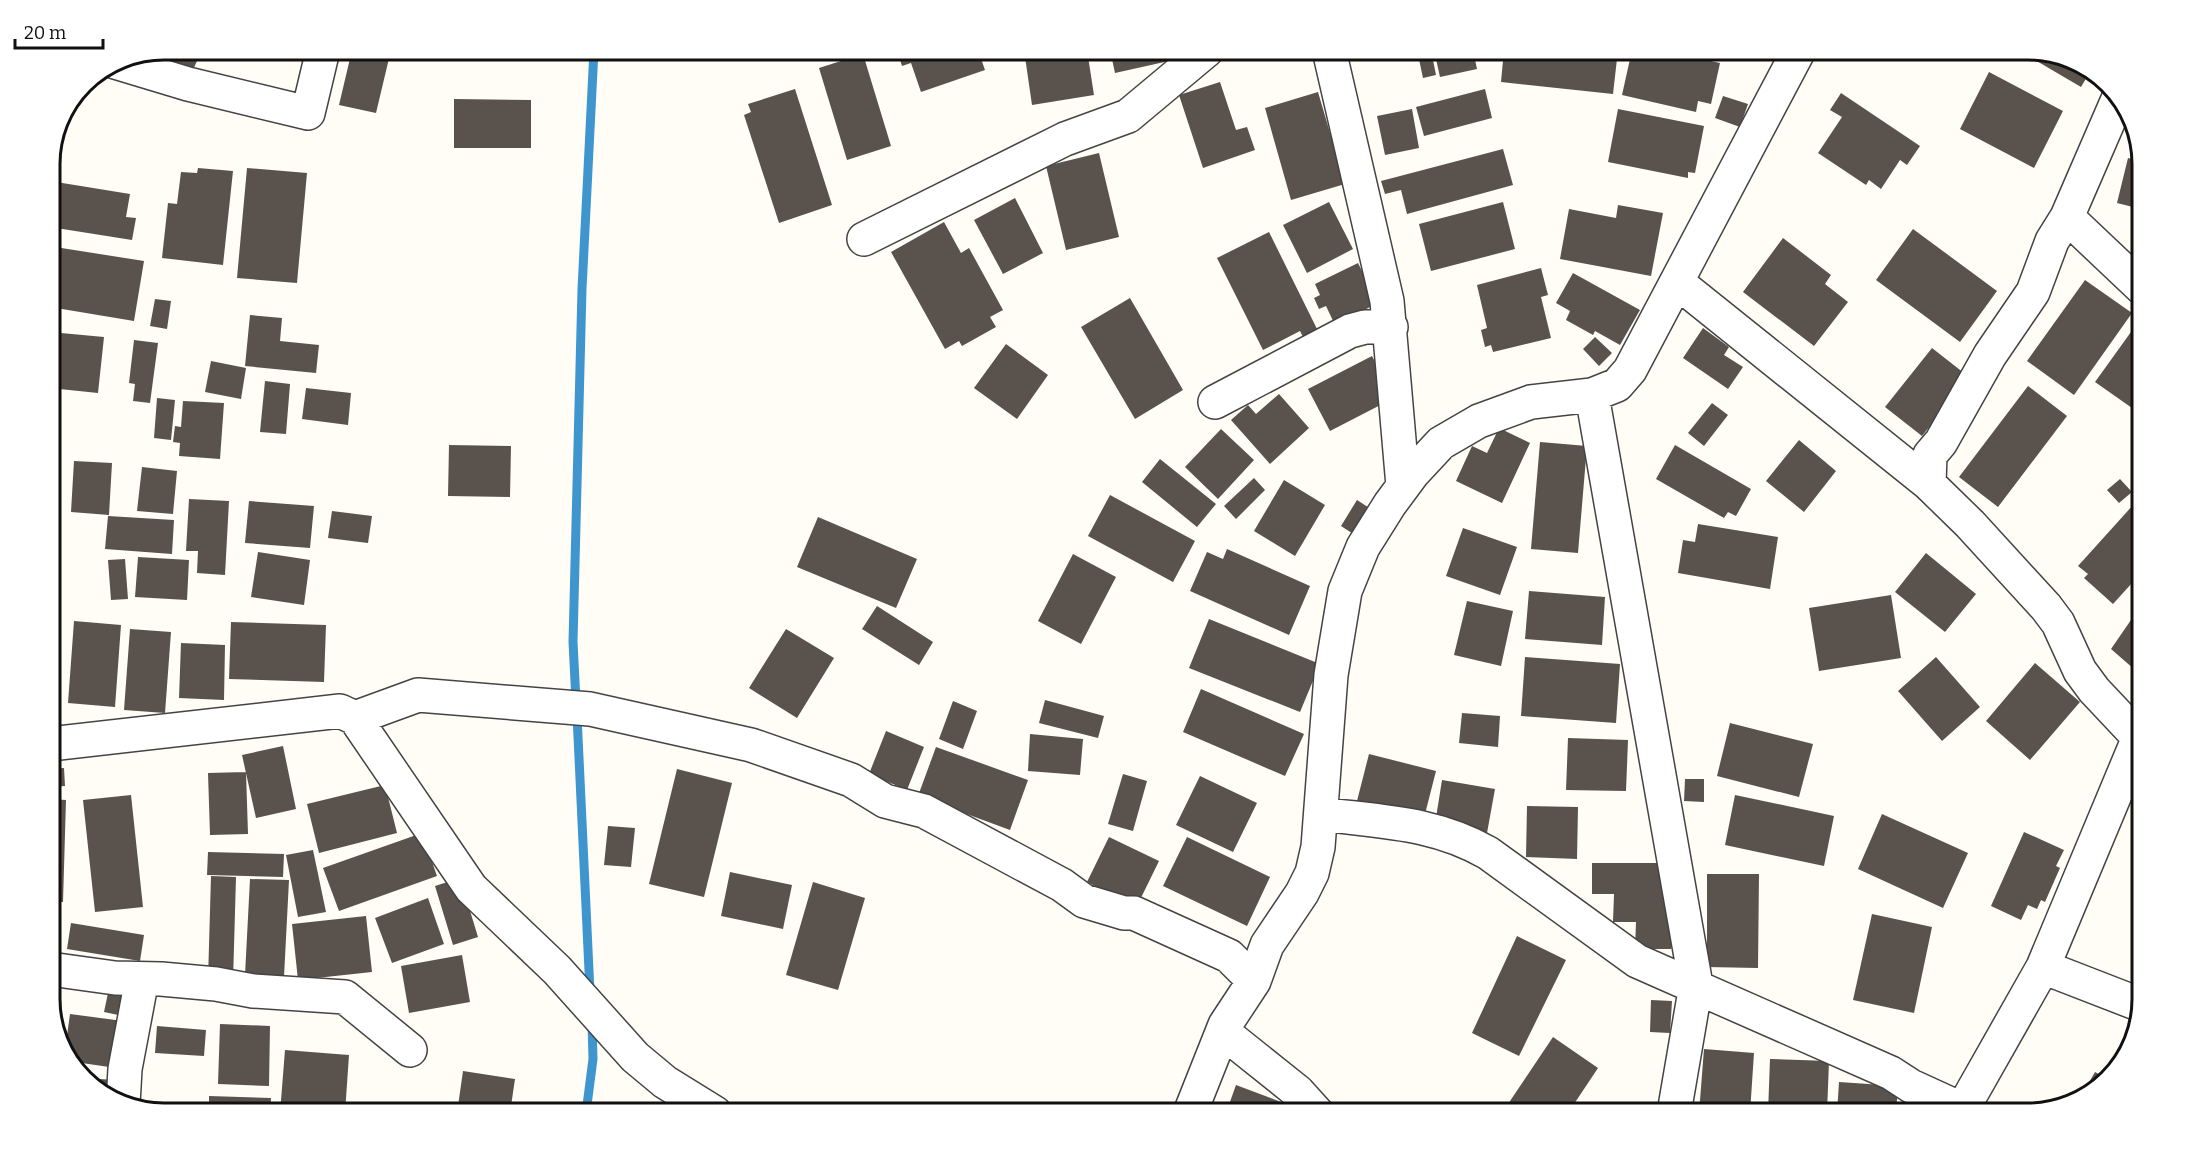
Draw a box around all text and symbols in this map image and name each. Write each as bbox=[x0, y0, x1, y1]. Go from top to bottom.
scale bar bbox=[15, 12, 104, 50]
text: 20 m bbox=[24, 22, 66, 44]

